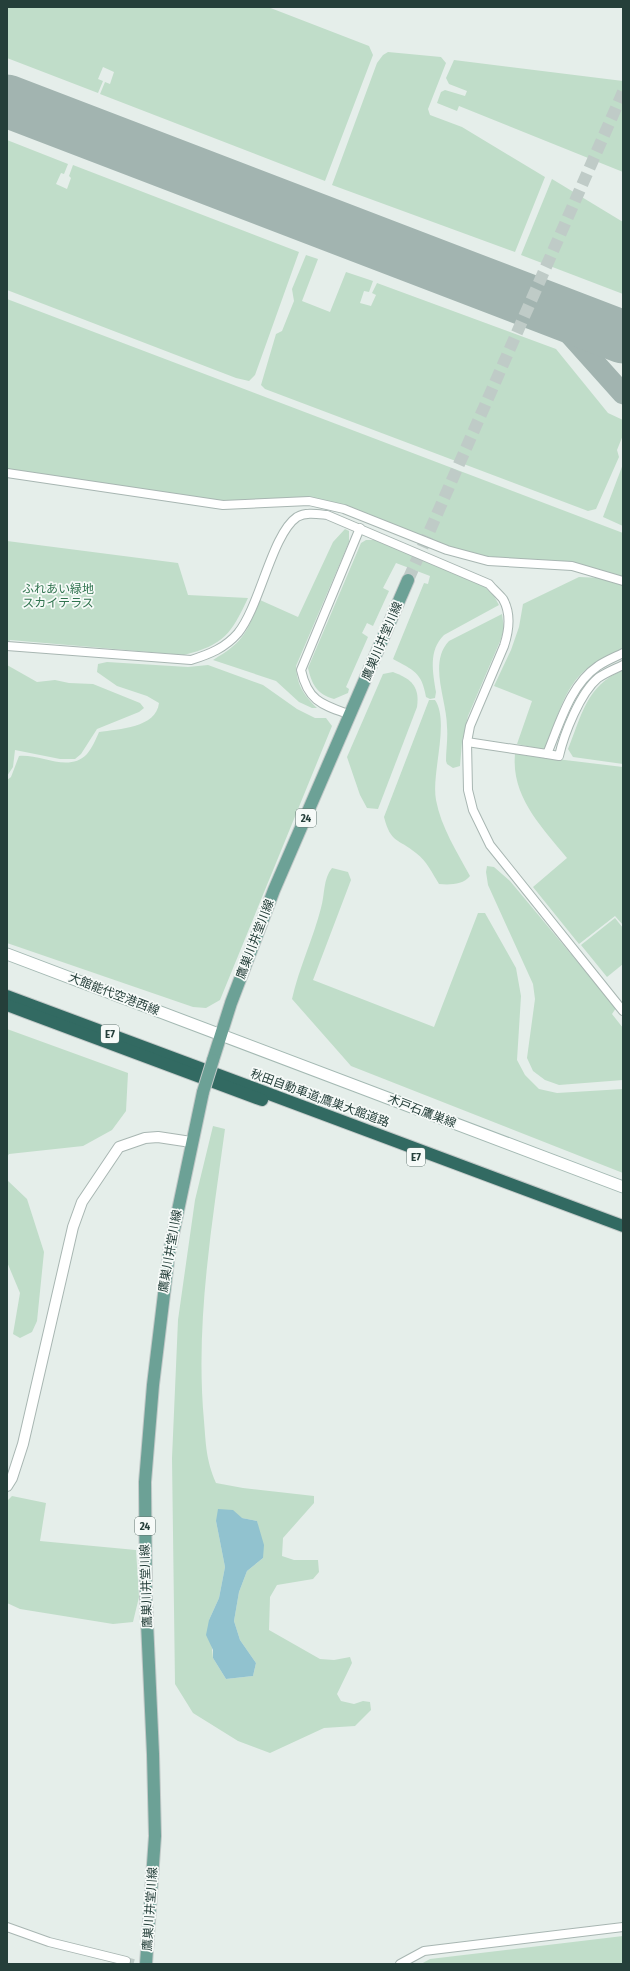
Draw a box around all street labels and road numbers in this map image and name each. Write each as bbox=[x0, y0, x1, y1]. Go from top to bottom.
street label: 鷹巣川井堂川線 bbox=[359, 600, 405, 682]
road number: 24 bbox=[296, 809, 316, 827]
street label: 鷹巣川井堂川線 bbox=[233, 897, 277, 981]
street label: 大館能代空港西線 bbox=[67, 970, 161, 1018]
road number: E7 bbox=[101, 1025, 119, 1043]
street label: 秋田自動車道;鷹巣大館道路 bbox=[249, 1066, 391, 1130]
street label: 木戸石鷹巣線 bbox=[386, 1092, 458, 1130]
road number: E7 bbox=[407, 1148, 425, 1166]
street label: 鷹巣川井堂川線 bbox=[156, 1208, 184, 1294]
road number: 24 bbox=[135, 1517, 155, 1535]
street label: 鷹巣川井堂川線 bbox=[138, 1544, 154, 1628]
street label: 鷹巣川井堂川線 bbox=[140, 1867, 160, 1951]

